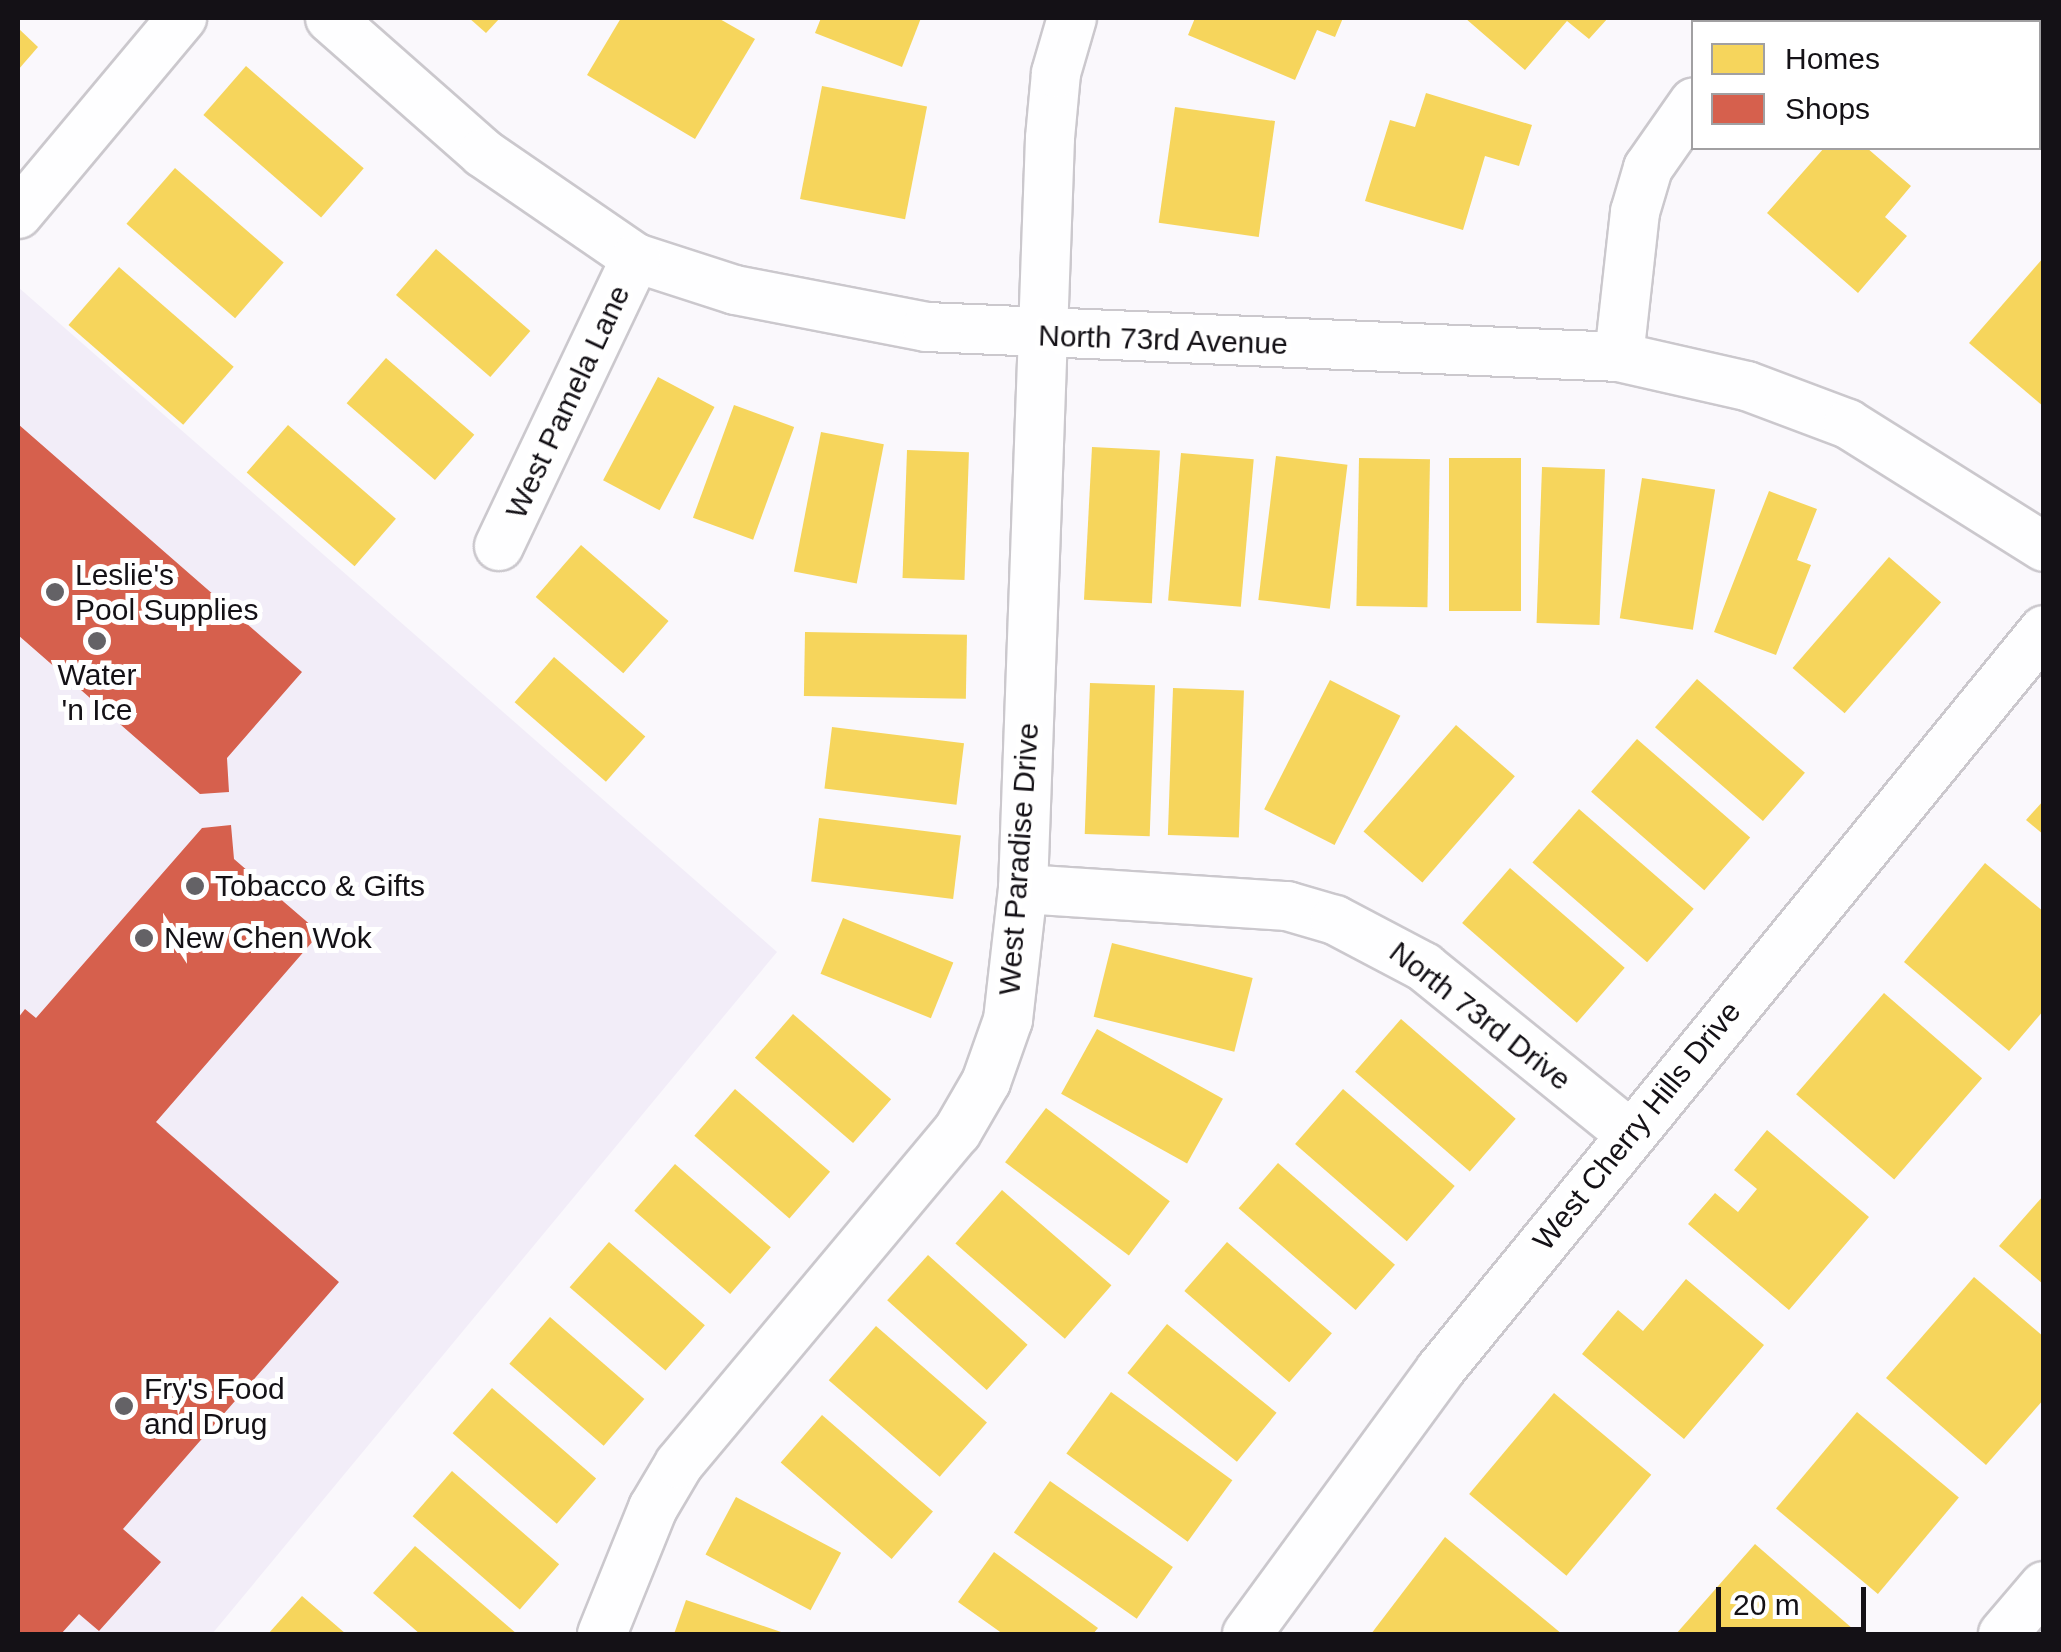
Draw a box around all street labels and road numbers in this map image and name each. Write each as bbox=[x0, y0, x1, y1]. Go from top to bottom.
street label: West Pamela Lane bbox=[498, 280, 638, 524]
street label: North 73rd Avenue bbox=[1037, 318, 1289, 362]
street label: West Paradise Drive bbox=[992, 722, 1046, 996]
street label: North 73rd Drive bbox=[1382, 934, 1578, 1098]
street label: West Cherry Hills Drive bbox=[1526, 994, 1748, 1258]

